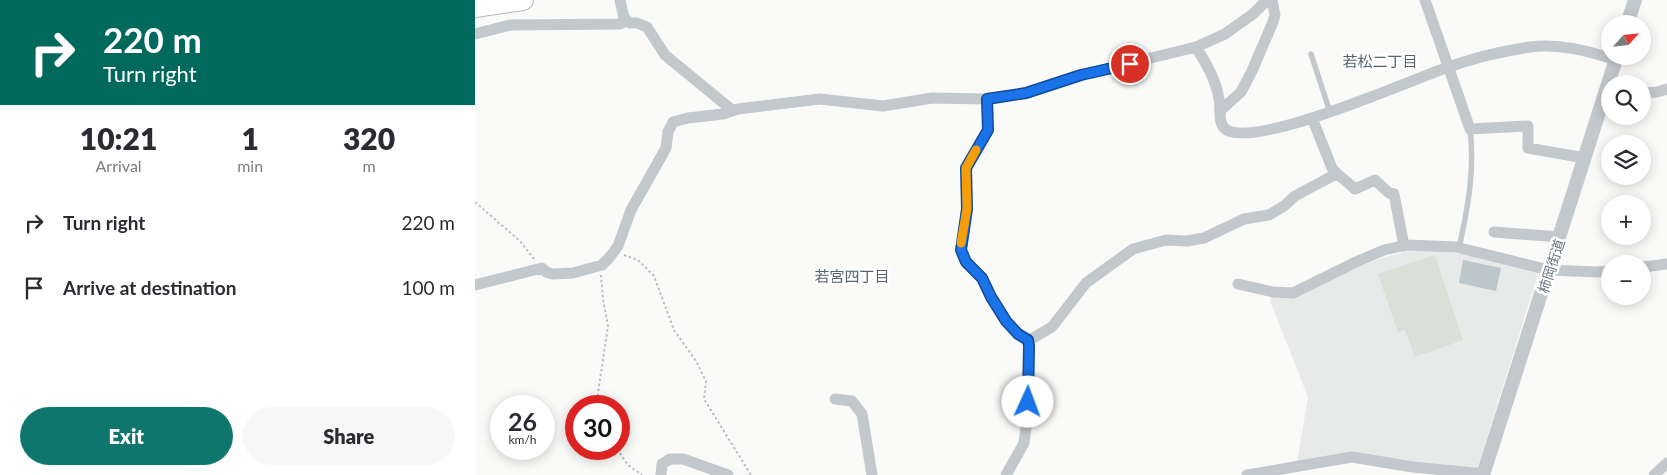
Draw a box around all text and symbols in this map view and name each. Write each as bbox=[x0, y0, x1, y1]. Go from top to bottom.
north arrow bbox=[1601, 15, 1651, 65]
map controls bbox=[1601, 15, 1651, 305]
text: 220 m bbox=[103, 18, 202, 60]
icon: right bbox=[20, 20, 85, 85]
pin bbox=[1109, 43, 1151, 85]
icon: arrive bbox=[1116, 50, 1144, 78]
district label: 若松二丁目 bbox=[1342, 52, 1418, 70]
text: Turn right bbox=[103, 60, 197, 87]
button: search bbox=[1601, 75, 1651, 125]
text: 10:21 bbox=[80, 120, 157, 156]
text: 1 bbox=[241, 120, 259, 156]
text: 320 bbox=[343, 120, 395, 156]
button: layers bbox=[1601, 135, 1651, 185]
text: Arrival bbox=[96, 156, 142, 175]
text: min bbox=[237, 156, 263, 175]
text: m bbox=[362, 156, 376, 175]
button: + bbox=[1601, 195, 1651, 245]
icon: right bbox=[20, 209, 48, 237]
text: Turn right bbox=[63, 211, 145, 234]
text: 220 m bbox=[401, 211, 455, 234]
street label: 柿岡街道 bbox=[1534, 237, 1568, 295]
button: − bbox=[1601, 255, 1651, 305]
district label: 若宮四丁目 bbox=[814, 267, 890, 285]
icon: arrive bbox=[20, 274, 48, 302]
text: Arrive at destination bbox=[63, 276, 236, 299]
text: 100 m bbox=[401, 276, 455, 299]
position arrow bbox=[1001, 375, 1053, 427]
speed limit sign: 30 bbox=[565, 395, 630, 460]
text: 26 bbox=[508, 406, 537, 436]
button: Exit bbox=[20, 407, 233, 465]
button: Share bbox=[243, 407, 455, 465]
text: km/h bbox=[508, 432, 537, 447]

